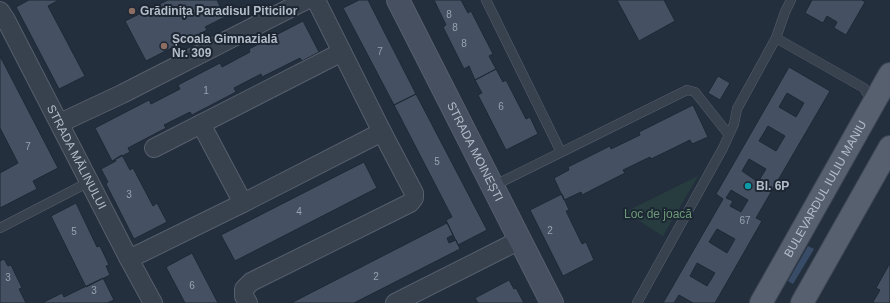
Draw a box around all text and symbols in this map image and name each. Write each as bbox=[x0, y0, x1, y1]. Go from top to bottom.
place label: Grădinița Paradisul Piticilor bbox=[140, 4, 298, 18]
marker: Grădinița Paradisul Piticilor bbox=[127, 6, 137, 16]
house number: 8 bbox=[446, 9, 452, 20]
house number: 8 bbox=[452, 22, 458, 33]
place label: Școala Gimnazială Nr. 309 bbox=[172, 32, 278, 60]
house number: 8 bbox=[461, 38, 467, 49]
marker: Școala Gimnazială Nr. 309 bbox=[159, 41, 169, 51]
house number: 7 bbox=[377, 46, 383, 57]
house number: 1 bbox=[203, 85, 209, 96]
street label: STRADA MOINEȘTI bbox=[444, 100, 506, 204]
house number: 6 bbox=[498, 101, 504, 112]
street label: STRADA MĂLINULUI bbox=[44, 103, 109, 212]
street label: BULEVARDUL IULIU MANIU bbox=[781, 118, 869, 260]
house number: 7 bbox=[25, 141, 31, 152]
house number: 5 bbox=[434, 156, 440, 167]
place label: Bl. 6P bbox=[756, 179, 789, 193]
marker: Bl. 6P bbox=[743, 181, 753, 191]
house number: 3 bbox=[126, 189, 132, 200]
house number: 4 bbox=[296, 206, 302, 217]
park label: Loc de joacă bbox=[624, 207, 692, 221]
house number: 67 bbox=[739, 215, 751, 226]
house number: 2 bbox=[547, 225, 553, 236]
house number: 5 bbox=[71, 226, 77, 237]
house number: 2 bbox=[373, 271, 379, 282]
house number: 3 bbox=[5, 272, 11, 283]
house number: 6 bbox=[189, 280, 195, 291]
house number: 3 bbox=[91, 285, 97, 296]

